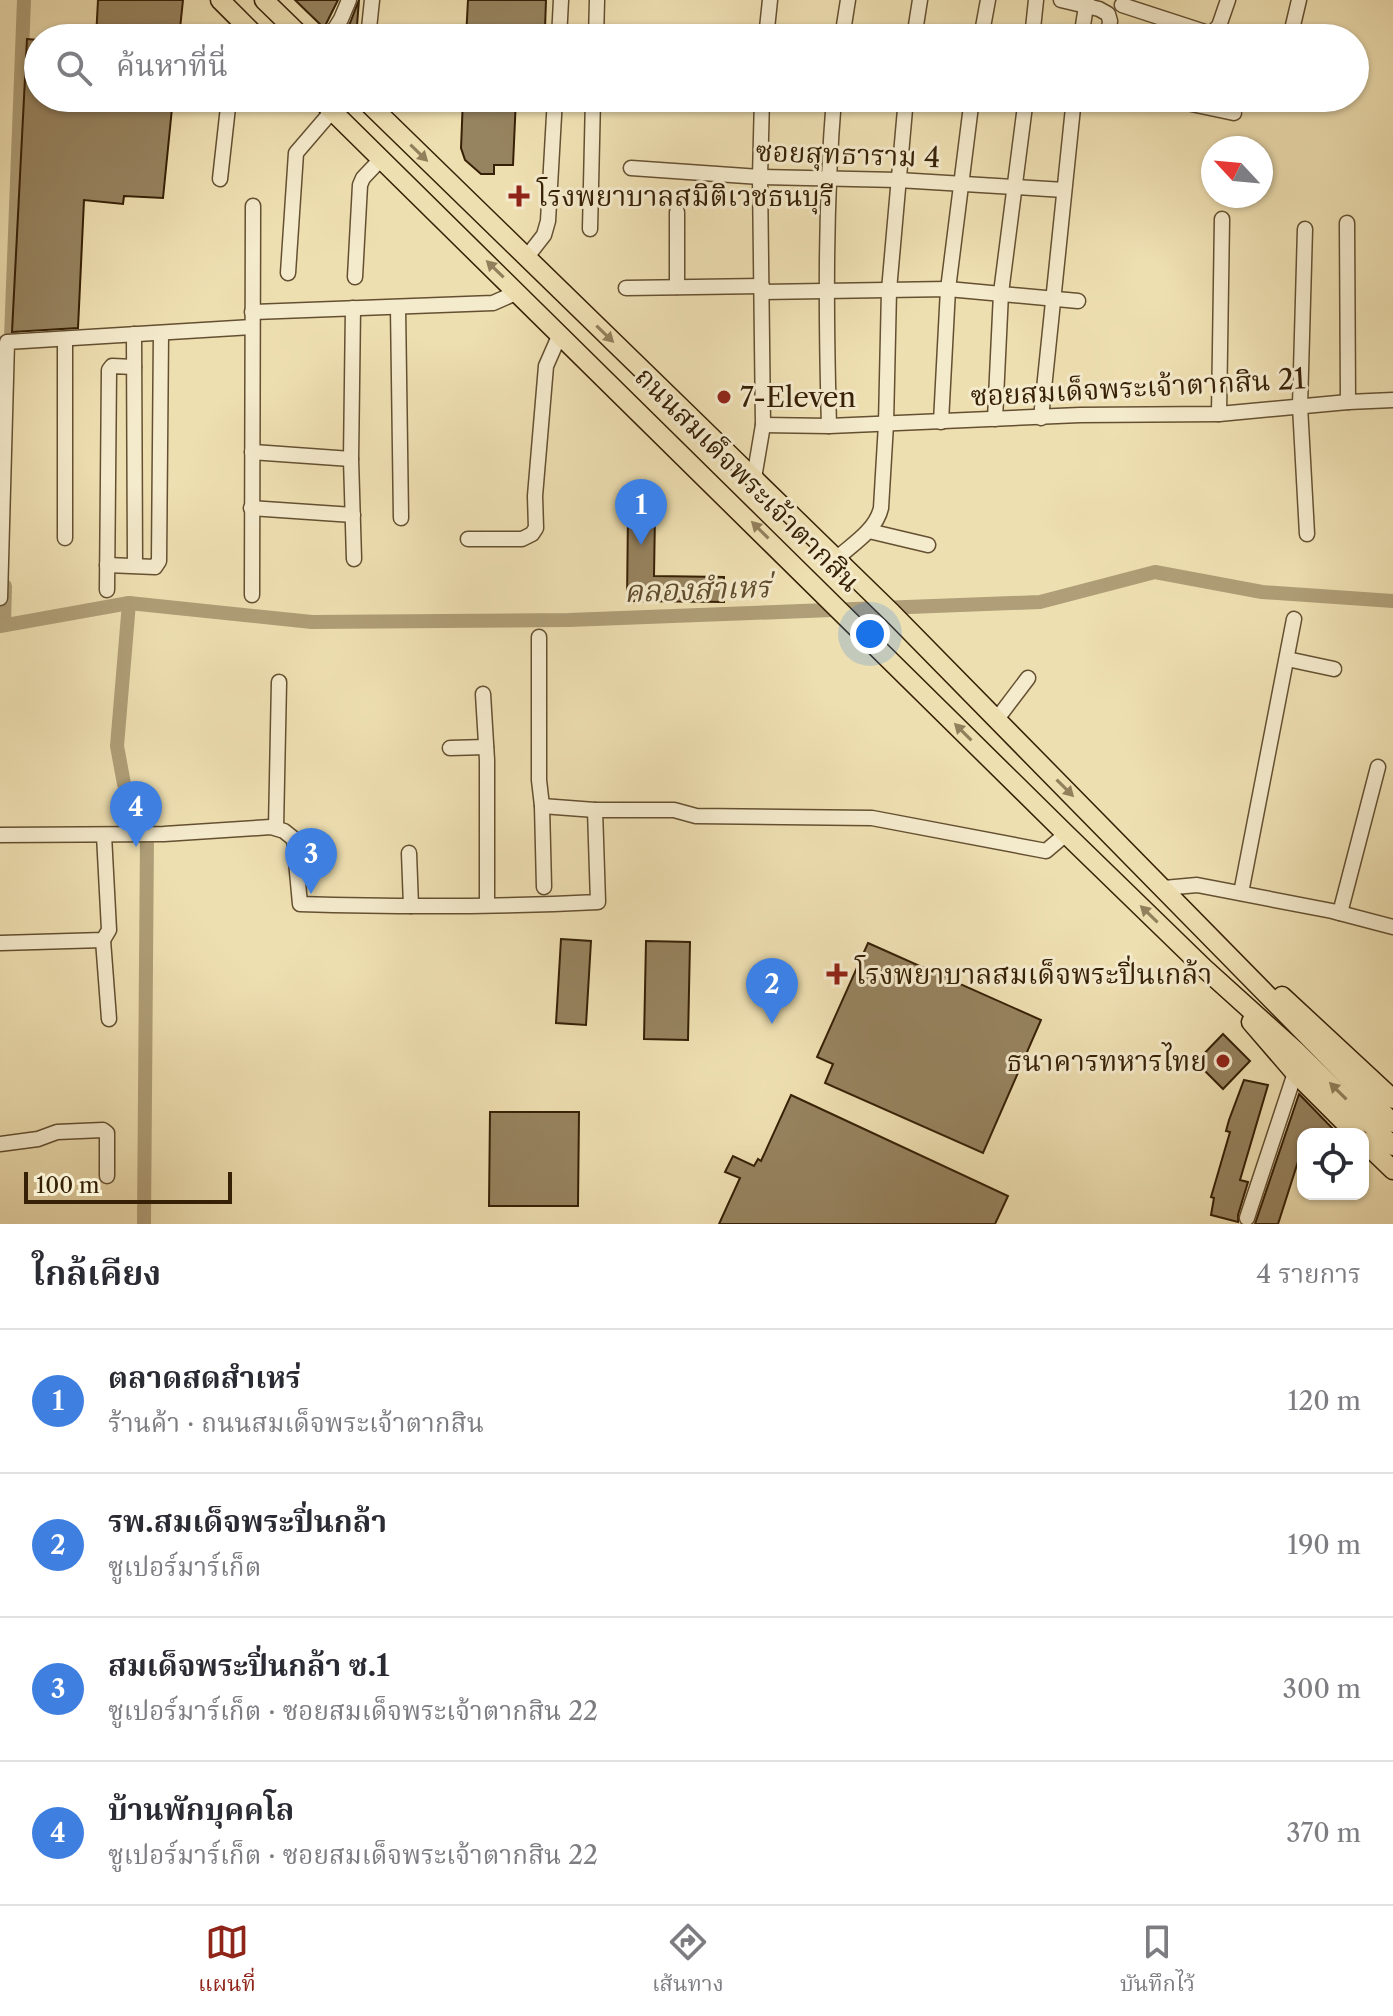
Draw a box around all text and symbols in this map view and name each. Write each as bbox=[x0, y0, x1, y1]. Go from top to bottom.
search box bbox=[24, 24, 1369, 112]
icon: search bbox=[52, 46, 96, 90]
text: ค้นหาที่นี่ bbox=[116, 47, 228, 84]
street label: ซอยสุทธาราม 4 bbox=[755, 134, 941, 176]
north arrow bbox=[1201, 136, 1273, 208]
one-way arrow bbox=[409, 143, 428, 161]
place label: โรงพยาบาลสมิติเวชธนบุรี bbox=[536, 177, 834, 215]
marker: โรงพยาบาลสมิติเวชธนบุรี bbox=[508, 185, 530, 207]
one-way arrow bbox=[485, 260, 504, 278]
one-way arrow bbox=[595, 324, 614, 343]
street label: ถนนสมเด็จพระเจ้าตากสิน bbox=[628, 359, 868, 599]
street label: ซอยสมเด็จพระเจ้าตากสิน 21 bbox=[970, 361, 1307, 413]
place label: 7-Eleven bbox=[740, 380, 856, 414]
marker: 7-Eleven bbox=[715, 388, 733, 406]
pin: 1 bbox=[615, 479, 667, 545]
one-way arrow bbox=[751, 521, 770, 540]
water label: คลองสำเหร่ bbox=[623, 568, 776, 610]
your location bbox=[850, 614, 890, 654]
one-way arrow bbox=[954, 723, 973, 742]
one-way arrow bbox=[1055, 778, 1074, 797]
pin: 4 bbox=[110, 781, 162, 847]
pin: 3 bbox=[285, 828, 337, 894]
one-way arrow bbox=[1140, 905, 1159, 924]
place label: โรงพยาบาลสมเด็จพระปิ่นเกล้า bbox=[854, 955, 1212, 991]
pin: 2 bbox=[746, 958, 798, 1024]
marker: โรงพยาบาลสมเด็จพระปิ่นเกล้า bbox=[826, 963, 848, 985]
place label: ธนาคารทหารไทย bbox=[1006, 1042, 1207, 1078]
marker: ธนาคารทหารไทย bbox=[1214, 1052, 1232, 1070]
one-way arrow bbox=[1329, 1082, 1348, 1101]
map controls bbox=[1297, 1128, 1369, 1200]
button: locate bbox=[1297, 1128, 1369, 1200]
scale bar bbox=[24, 1168, 232, 1204]
text: 100 m bbox=[36, 1172, 99, 1199]
text: ใกล้เคียง bbox=[32, 1252, 161, 1294]
text: 4 รายการ bbox=[1256, 1258, 1361, 1290]
text: ตลาดสดสำเหร่ bbox=[108, 1359, 301, 1396]
text: 1 bbox=[52, 1385, 64, 1417]
text: 120 m bbox=[1287, 1385, 1361, 1417]
text: ร้านค้า · ถนนสมเด็จพระเจ้าตากสิน bbox=[108, 1407, 484, 1439]
text: รพ.สมเด็จพระปิ่นกล้า bbox=[108, 1503, 387, 1540]
text: 2 bbox=[50, 1529, 66, 1561]
text: 190 m bbox=[1287, 1529, 1361, 1561]
text: ซูเปอร์มาร์เก็ต bbox=[108, 1551, 261, 1583]
text: สมเด็จพระปิ่นกล้า ซ.1 bbox=[108, 1647, 389, 1684]
text: 3 bbox=[51, 1673, 65, 1705]
text: 300 m bbox=[1283, 1673, 1361, 1705]
text: ซูเปอร์มาร์เก็ต · ซอยสมเด็จพระเจ้าตากสิน 22 bbox=[108, 1695, 598, 1727]
text: บ้านพักบุคคโล bbox=[108, 1791, 294, 1828]
text: 4 bbox=[50, 1817, 66, 1849]
text: 370 m bbox=[1286, 1817, 1361, 1849]
text: ซูเปอร์มาร์เก็ต · ซอยสมเด็จพระเจ้าตากสิน 22 bbox=[108, 1839, 598, 1871]
tab: แผนที่ bbox=[198, 1920, 256, 2003]
tab: เส้นทาง bbox=[652, 1920, 724, 2003]
tab: บันทึกไว้ bbox=[1120, 1920, 1195, 2003]

